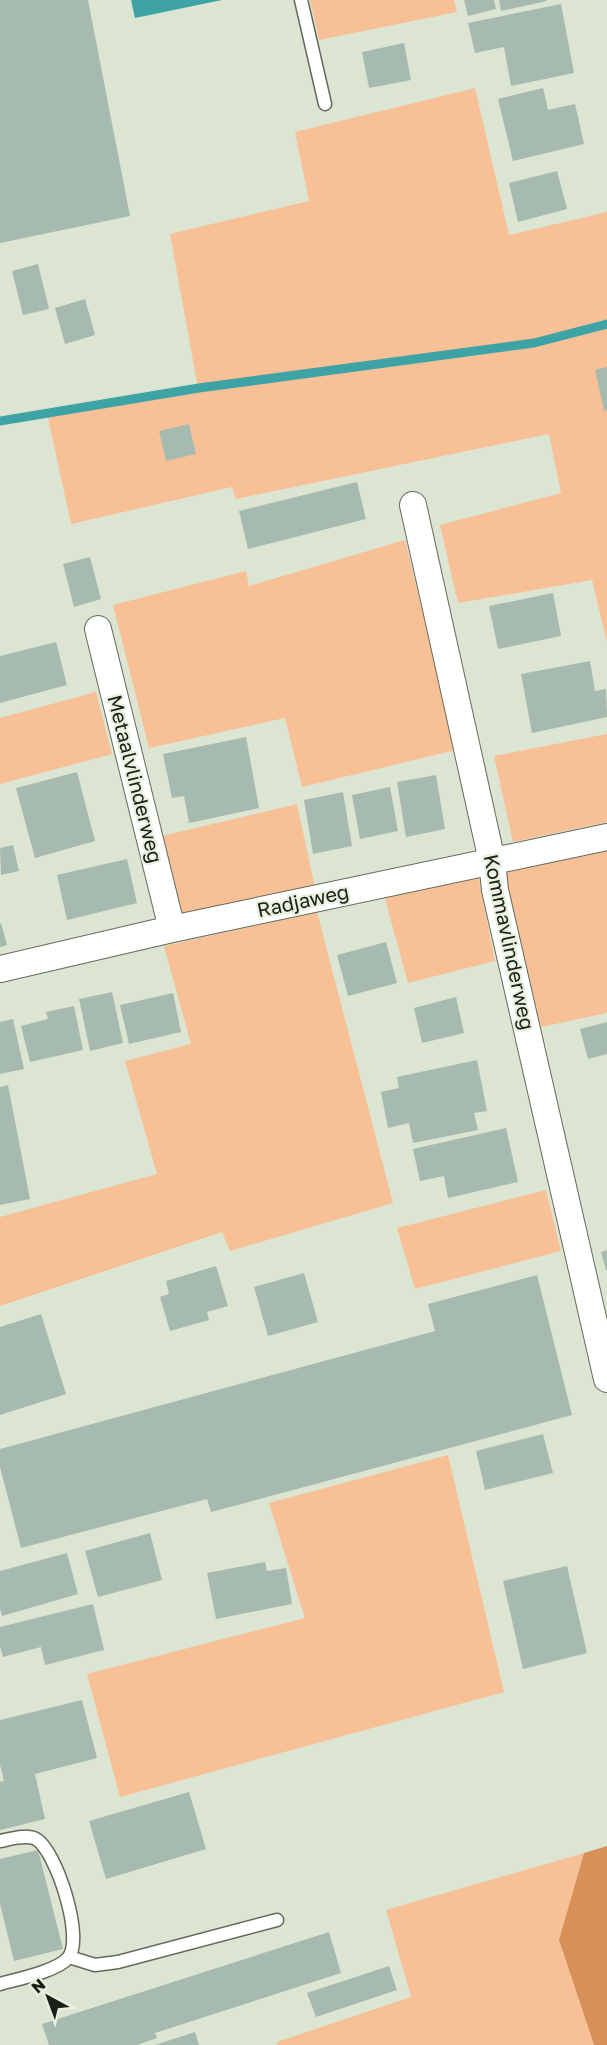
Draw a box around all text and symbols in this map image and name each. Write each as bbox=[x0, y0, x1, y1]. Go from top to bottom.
street label: Metaalvlinderweg bbox=[103, 692, 169, 865]
street label: Kommavlinderweg bbox=[480, 852, 540, 1032]
street label: Radjaweg bbox=[255, 879, 351, 921]
north arrow bbox=[18, 1967, 78, 2027]
text: N bbox=[27, 1974, 49, 1997]

